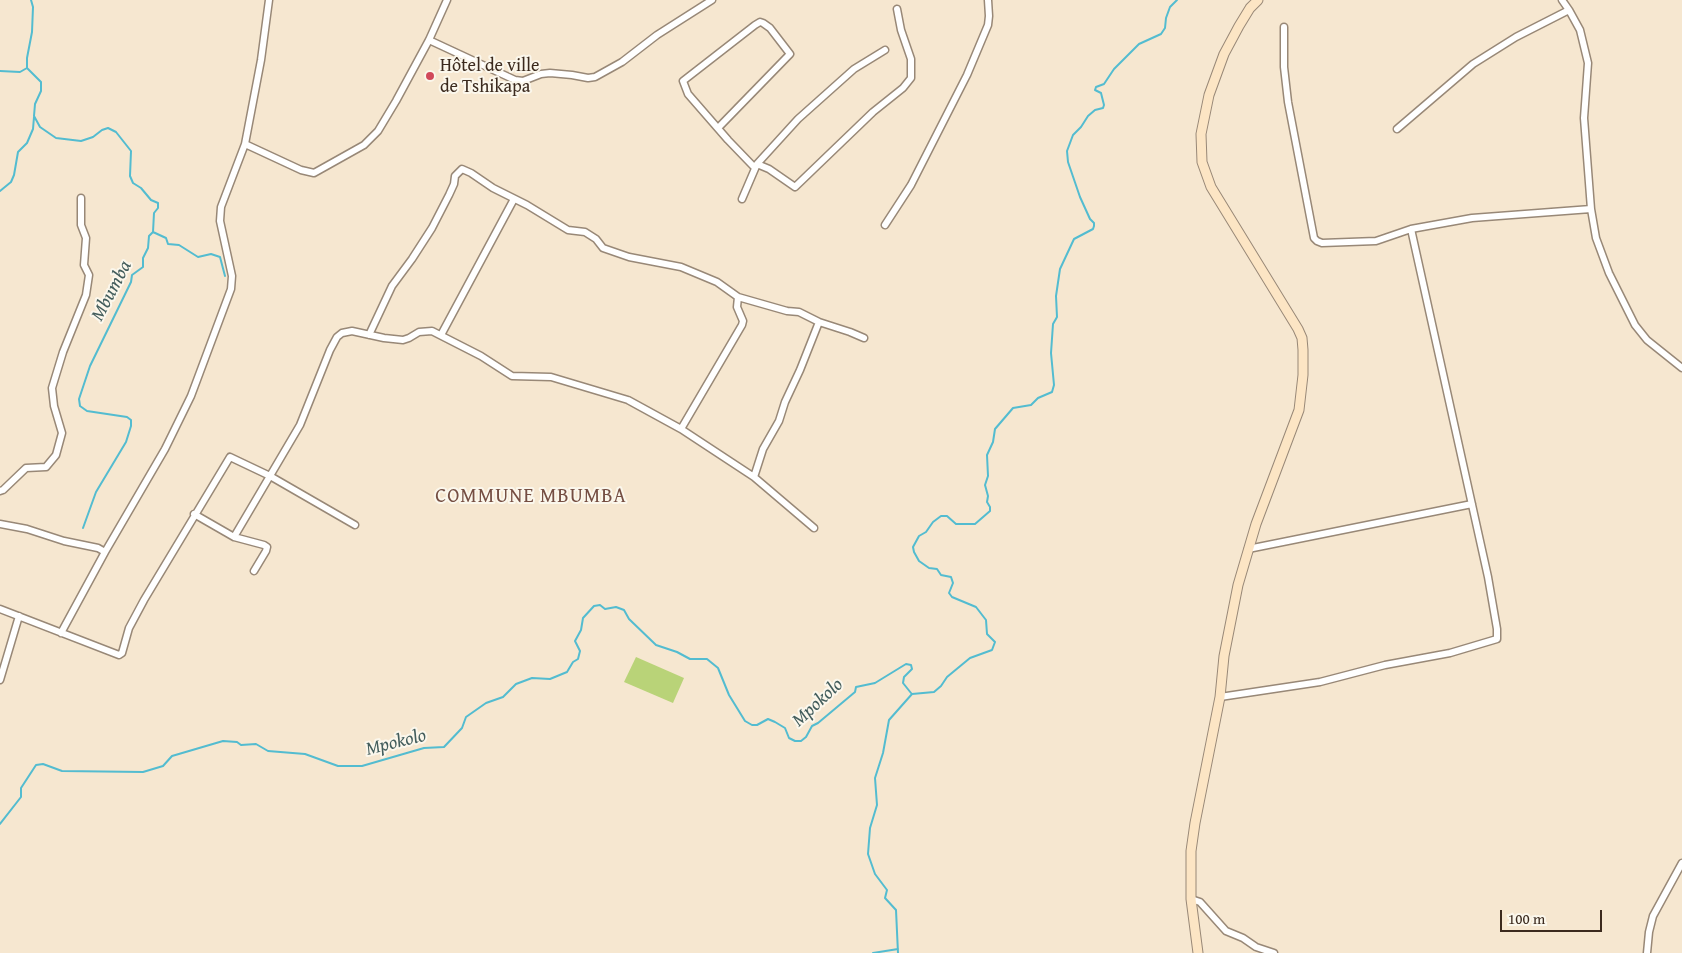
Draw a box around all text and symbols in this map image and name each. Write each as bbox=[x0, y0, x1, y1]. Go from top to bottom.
place label: Hôtel de ville de Tshikapa bbox=[440, 55, 540, 98]
marker: Hôtel de ville de Tshikapa bbox=[424, 70, 436, 82]
water label: Mbumba bbox=[87, 257, 137, 325]
district label: COMMUNE MBUMBA bbox=[434, 485, 628, 509]
water label: Mpokolo bbox=[788, 674, 848, 732]
water label: Mpokolo bbox=[364, 725, 428, 761]
scale bar bbox=[1502, 900, 1604, 932]
text: 100 m bbox=[1508, 908, 1545, 929]

